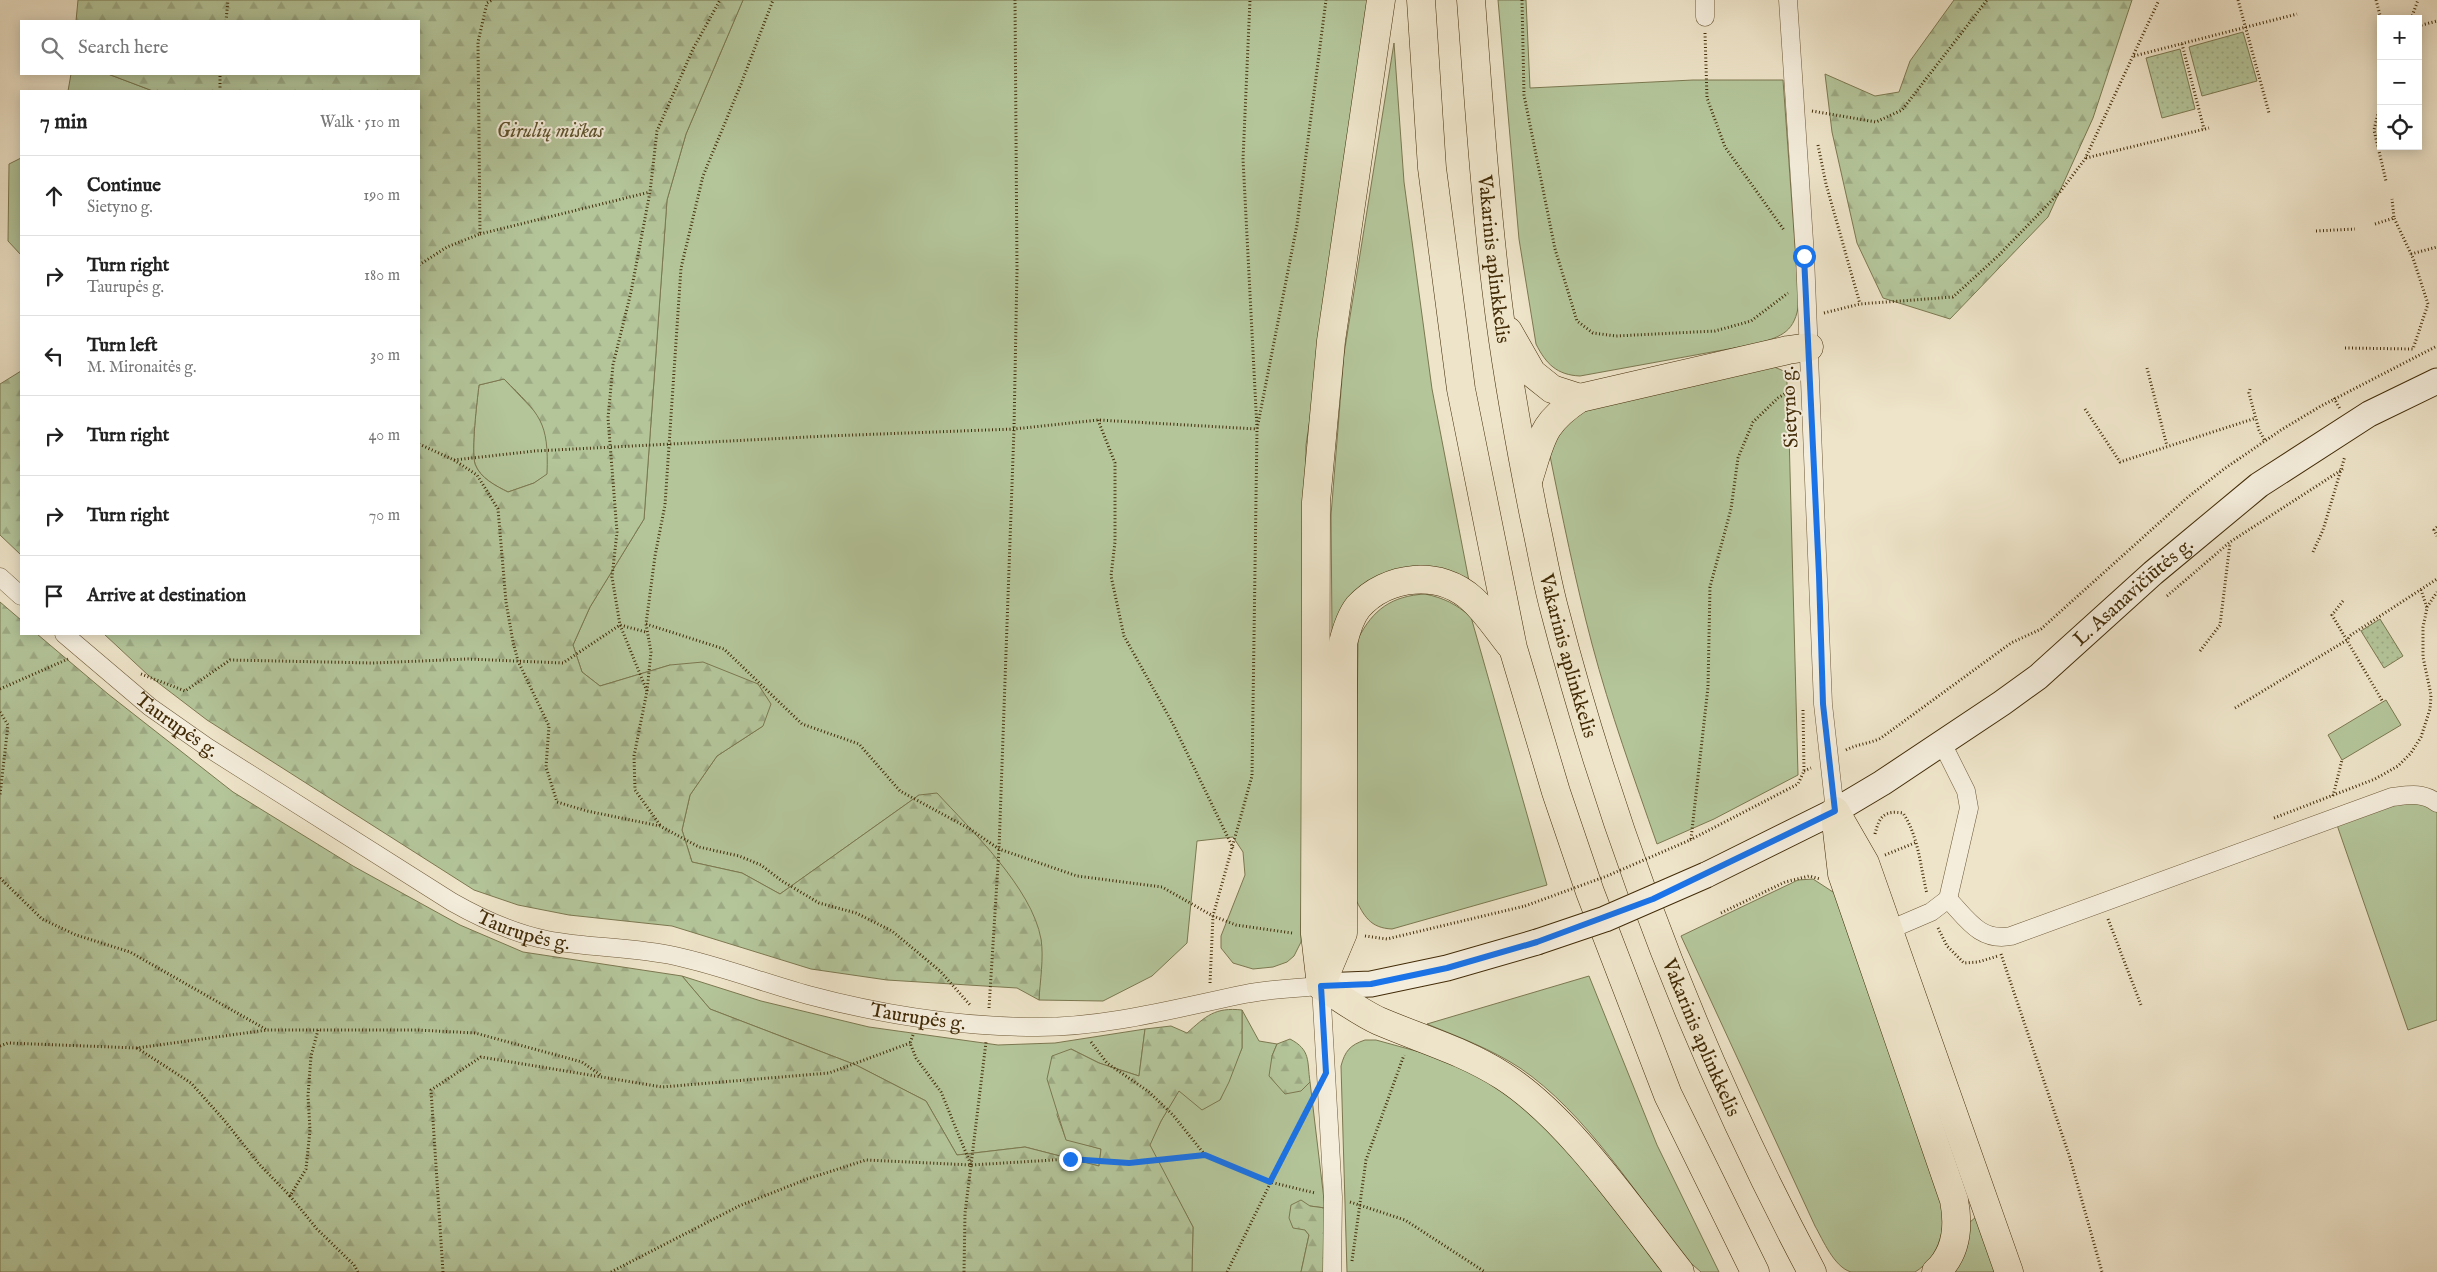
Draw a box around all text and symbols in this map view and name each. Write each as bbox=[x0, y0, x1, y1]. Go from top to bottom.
map controls bbox=[2377, 15, 2422, 150]
button: + bbox=[2377, 15, 2422, 60]
search box bbox=[20, 20, 420, 75]
icon: search bbox=[38, 34, 66, 62]
text: Search here bbox=[78, 36, 169, 60]
button: − bbox=[2377, 60, 2422, 105]
button: locate bbox=[2377, 105, 2422, 150]
text: 7 min bbox=[40, 109, 87, 136]
text: Walk · 510 m bbox=[320, 113, 400, 133]
park label: Girulių miškas bbox=[496, 119, 604, 144]
street label: Vakarinis aplinkkelis bbox=[1472, 173, 1516, 345]
text: Continue bbox=[87, 174, 161, 198]
icon: ahead bbox=[40, 182, 68, 210]
text: 190 m bbox=[363, 186, 400, 206]
text: Sietyno g. bbox=[87, 198, 153, 218]
route start bbox=[1793, 245, 1816, 268]
text: Turn right bbox=[87, 254, 169, 278]
icon: right bbox=[40, 262, 68, 290]
text: 180 m bbox=[364, 266, 400, 286]
text: Taurupės g. bbox=[87, 278, 164, 298]
text: Turn left bbox=[87, 334, 158, 358]
icon: left bbox=[40, 342, 68, 370]
text: 30 m bbox=[370, 346, 400, 366]
text: M. Mironaitės g. bbox=[87, 358, 196, 378]
street label: Sietyno g. bbox=[1775, 365, 1805, 449]
icon: right bbox=[40, 422, 68, 450]
text: Turn right bbox=[87, 424, 169, 448]
text: 40 m bbox=[368, 426, 400, 446]
icon: right bbox=[40, 502, 68, 530]
text: Turn right bbox=[87, 504, 169, 528]
text: 70 m bbox=[369, 506, 400, 526]
street label: L. Asanavičiūtės g. bbox=[2068, 532, 2198, 652]
street label: Vakarinis aplinkkelis bbox=[1534, 570, 1602, 741]
icon: arrive bbox=[40, 582, 68, 610]
text: Arrive at destination bbox=[87, 584, 246, 608]
street label: Taurupės g. bbox=[130, 687, 223, 763]
street label: Taurupės g. bbox=[473, 905, 571, 956]
street label: Vakarinis aplinkkelis bbox=[1656, 954, 1746, 1121]
street label: Taurupės g. bbox=[868, 997, 967, 1036]
route end bbox=[1059, 1148, 1082, 1171]

